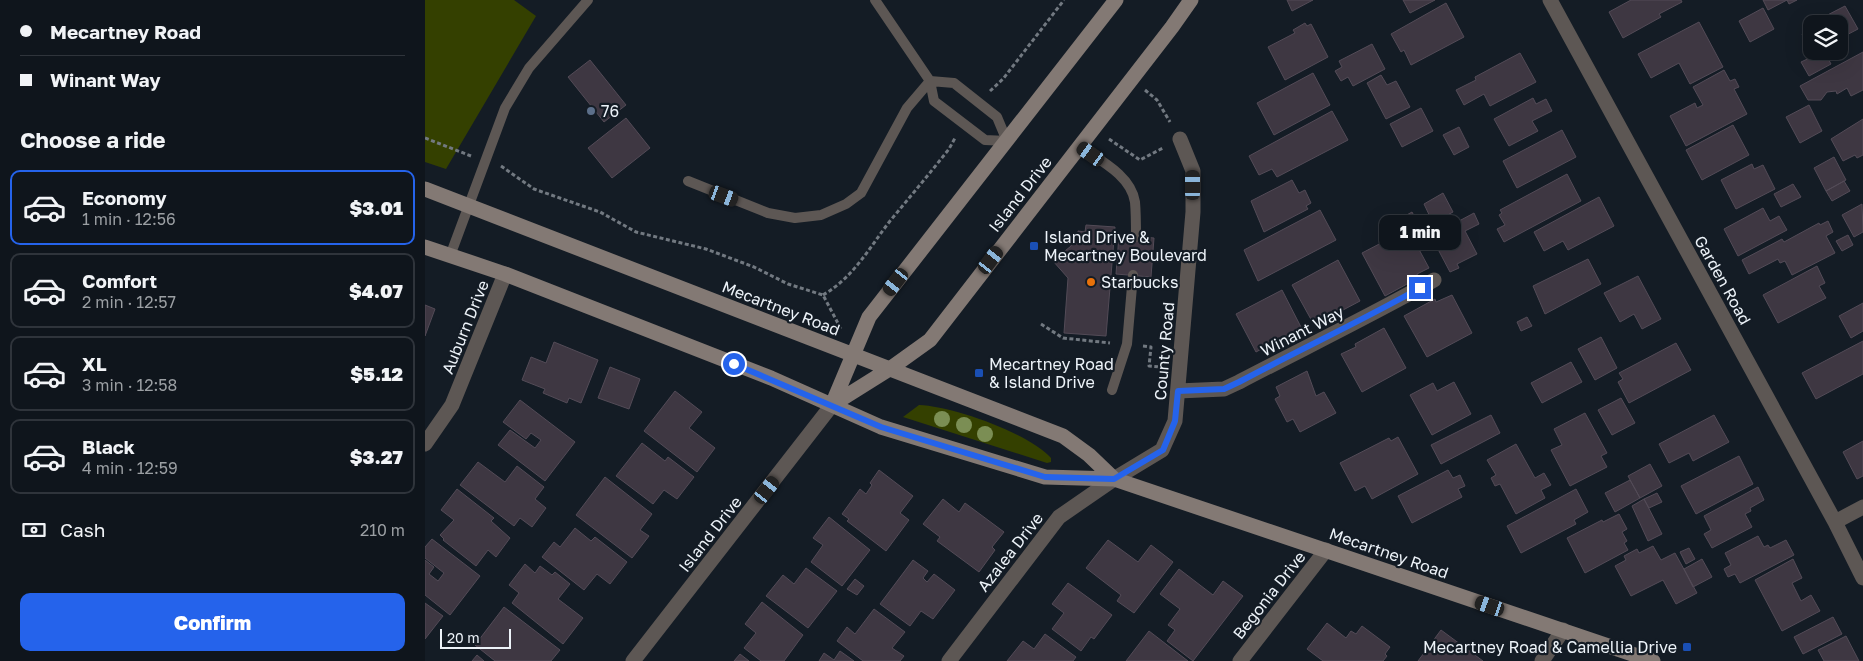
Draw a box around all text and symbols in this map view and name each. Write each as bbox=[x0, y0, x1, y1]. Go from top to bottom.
map controls bbox=[1803, 15, 1848, 60]
button: layers bbox=[1803, 15, 1848, 60]
text: Mecartney Road bbox=[50, 20, 201, 43]
text: Winant Way bbox=[50, 68, 161, 91]
place label: 76 bbox=[601, 101, 619, 121]
marker: 76 bbox=[585, 105, 597, 117]
text: Choose a ride bbox=[20, 126, 166, 153]
car bbox=[1074, 139, 1107, 169]
street label: Island Drive bbox=[984, 152, 1056, 236]
car bbox=[1185, 170, 1200, 200]
car bbox=[707, 184, 740, 208]
icon: car bbox=[22, 185, 67, 230]
text: Economy bbox=[82, 186, 167, 209]
text: $3.01 bbox=[349, 196, 403, 219]
text: 1 min · 12:56 bbox=[82, 209, 176, 229]
callout: 1 min bbox=[1379, 216, 1461, 250]
text: 1 min bbox=[1400, 222, 1440, 242]
place label: Island Drive & Mecartney Boulevard bbox=[1044, 227, 1207, 265]
street label: Garden Road bbox=[1690, 232, 1756, 328]
marker: Island Drive & Mecartney Boulevard bbox=[1028, 240, 1040, 252]
car bbox=[975, 244, 1006, 276]
car bbox=[880, 266, 911, 298]
icon: car bbox=[22, 268, 67, 313]
text: Comfort bbox=[82, 269, 157, 292]
place label: Starbucks bbox=[1101, 272, 1178, 292]
street label: Mecartney Road bbox=[719, 276, 843, 340]
marker: Starbucks bbox=[1085, 276, 1097, 288]
street label: Auburn Drive bbox=[437, 277, 493, 377]
route end bbox=[1409, 277, 1431, 299]
text: $4.07 bbox=[349, 279, 403, 302]
text: 2 min · 12:57 bbox=[82, 292, 176, 312]
street label: County Road bbox=[1150, 301, 1178, 401]
street label: Winant Way bbox=[1257, 301, 1347, 361]
icon: car bbox=[22, 351, 67, 396]
text: XL bbox=[82, 352, 107, 375]
route start bbox=[723, 353, 745, 375]
place label: Mecartney Road & Island Drive bbox=[989, 354, 1114, 392]
text: $5.12 bbox=[350, 362, 403, 385]
marker: Mecartney Road & Island Drive bbox=[973, 367, 985, 379]
text: 3 min · 12:58 bbox=[82, 375, 177, 395]
icon: car bbox=[22, 434, 67, 479]
text: Black bbox=[82, 435, 135, 458]
text: $3.27 bbox=[350, 445, 403, 468]
text: 4 min · 12:59 bbox=[82, 458, 178, 478]
car bbox=[751, 474, 782, 506]
street label: Island Drive bbox=[674, 492, 746, 576]
street label: Azalea Drive bbox=[973, 508, 1047, 596]
icon: cash bbox=[20, 516, 48, 544]
text: Cash bbox=[60, 518, 105, 541]
text: 210 m bbox=[360, 520, 405, 540]
street label: Mecartney Road bbox=[1327, 523, 1451, 583]
street label: Begonia Drive bbox=[1228, 547, 1310, 643]
button: Confirm bbox=[20, 593, 405, 651]
car bbox=[1473, 594, 1506, 618]
scale bar bbox=[440, 626, 511, 649]
text: 20 m bbox=[447, 629, 480, 646]
place label: Mecartney Road & Camellia Drive bbox=[1423, 637, 1677, 657]
marker: Mecartney Road & Camellia Drive bbox=[1681, 641, 1693, 653]

